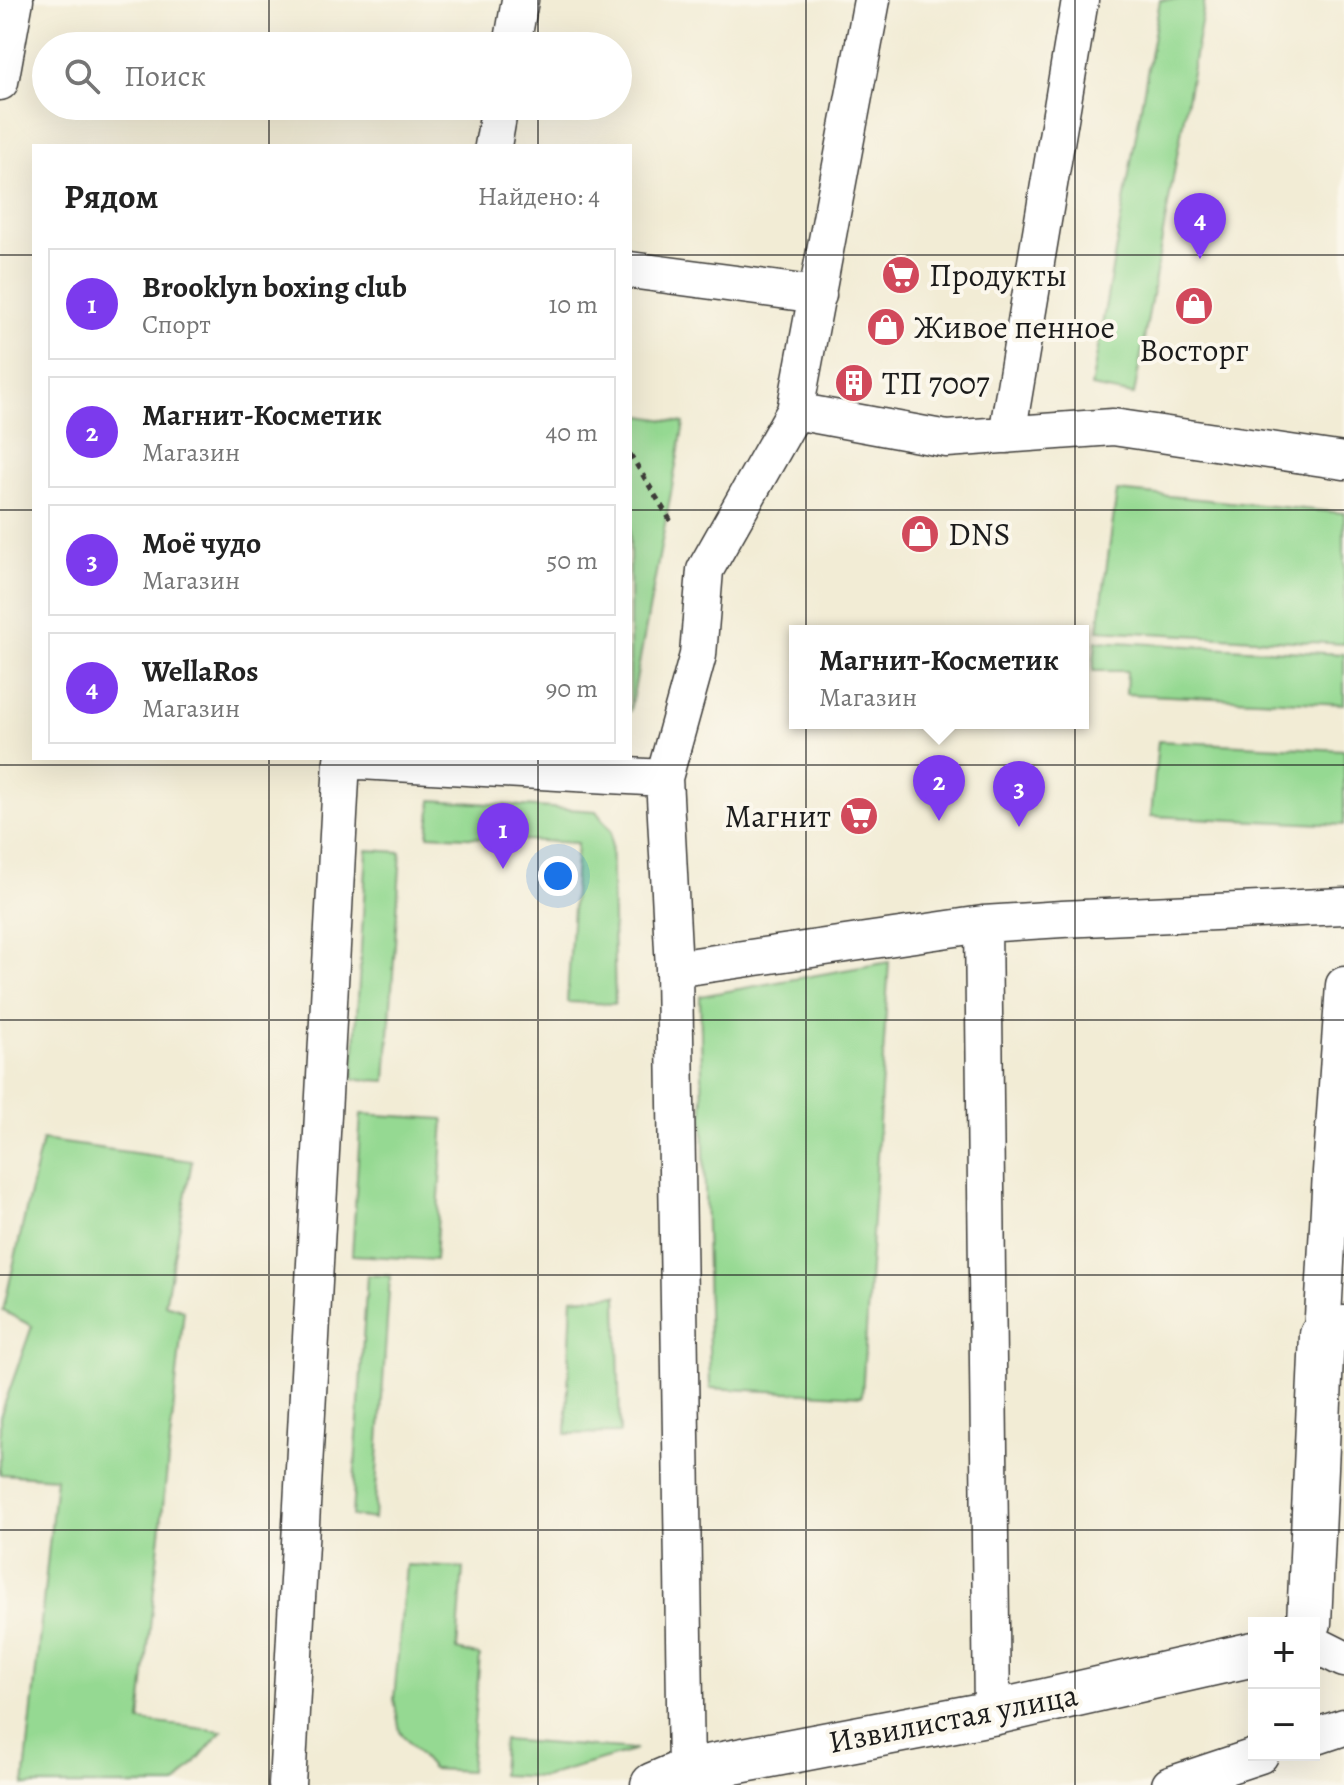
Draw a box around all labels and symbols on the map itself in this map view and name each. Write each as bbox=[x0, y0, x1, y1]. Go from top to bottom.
pin: 4 bbox=[1174, 193, 1226, 259]
place label: Продукты bbox=[929, 253, 1067, 297]
supermarket icon: Продукты bbox=[880, 254, 922, 296]
shop icon: Восторг bbox=[1173, 285, 1215, 327]
place label: Живое пенное bbox=[914, 305, 1115, 349]
shop icon: Живое пенное bbox=[865, 306, 907, 348]
place label: Восторг bbox=[1139, 328, 1249, 372]
place label: ТП 7007 bbox=[882, 361, 990, 405]
building icon: ТП 7007 bbox=[833, 362, 875, 404]
place label: DNS bbox=[948, 512, 1010, 556]
shop icon: DNS bbox=[899, 513, 941, 555]
pin: 2 bbox=[913, 755, 965, 821]
pin: 3 bbox=[993, 761, 1045, 827]
place label: Магнит bbox=[725, 794, 831, 838]
supermarket icon: Магнит bbox=[838, 795, 880, 837]
pin: 1 bbox=[477, 803, 529, 869]
your location bbox=[538, 856, 578, 896]
street label: Извилистая улица bbox=[825, 1672, 1081, 1764]

